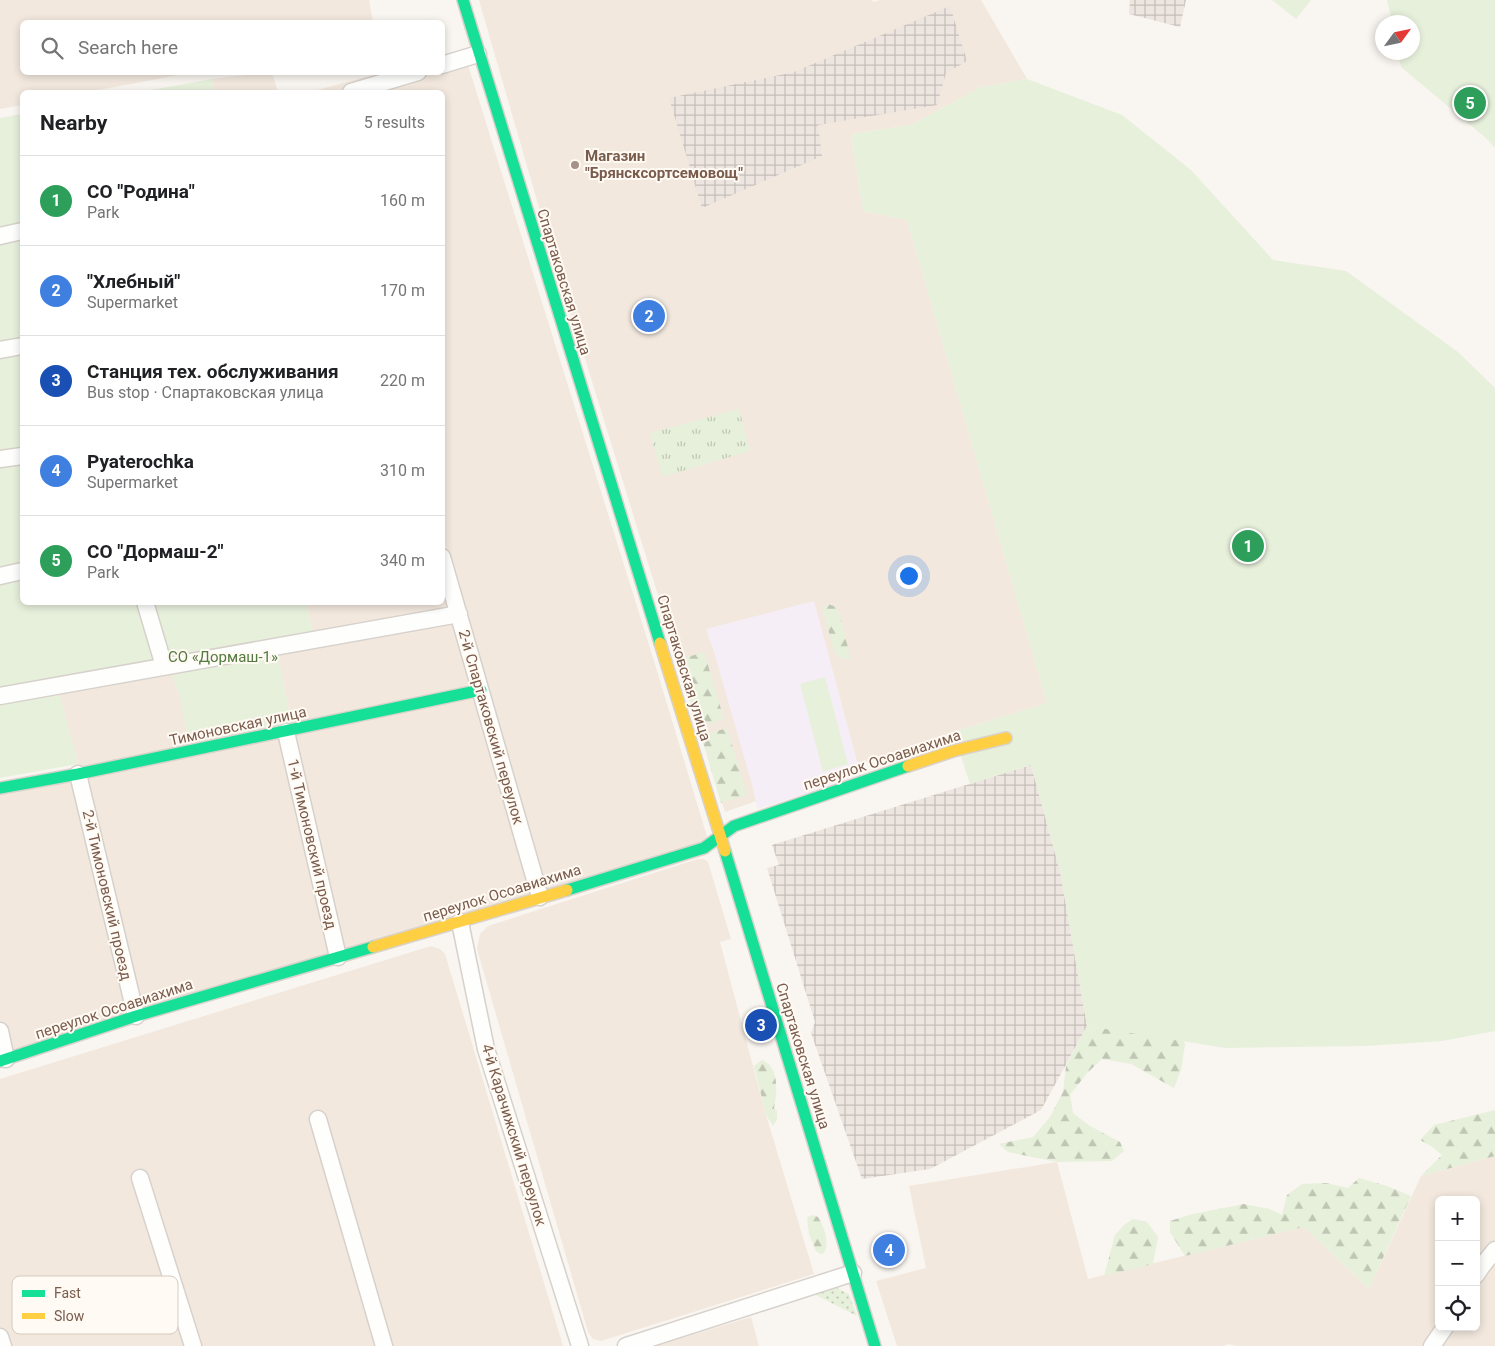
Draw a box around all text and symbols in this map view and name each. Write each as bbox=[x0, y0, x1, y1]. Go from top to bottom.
north arrow bbox=[1375, 15, 1420, 60]
search box bbox=[20, 20, 445, 75]
icon: search bbox=[38, 34, 66, 62]
text: Search here bbox=[78, 36, 178, 59]
pin: 5 bbox=[1454, 84, 1486, 122]
text: Nearby bbox=[40, 111, 107, 135]
text: 5 results bbox=[364, 113, 425, 132]
place label: Магазин "Брянсксортсемовощ" bbox=[585, 147, 743, 182]
marker: Магазин "Брянсксортсемовощ" bbox=[569, 159, 581, 171]
text: СО "Родина" bbox=[87, 180, 195, 203]
text: 1 bbox=[51, 191, 61, 210]
text: 160 m bbox=[380, 191, 425, 210]
text: Park bbox=[87, 203, 119, 222]
street label: Спартаковская улица bbox=[533, 207, 595, 357]
text: "Хлебный" bbox=[87, 270, 180, 293]
text: 2 bbox=[51, 281, 61, 300]
text: 170 m bbox=[380, 281, 425, 300]
text: Supermarket bbox=[87, 293, 178, 312]
pin: 2 bbox=[633, 297, 665, 335]
text: Станция тех. обслуживания bbox=[87, 360, 339, 383]
text: 3 bbox=[51, 371, 61, 390]
text: 220 m bbox=[380, 371, 425, 390]
text: Bus stop · Спартаковская улица bbox=[87, 383, 324, 402]
text: Pyaterochka bbox=[87, 450, 194, 473]
text: 4 bbox=[51, 461, 61, 480]
text: 310 m bbox=[380, 461, 425, 480]
text: Supermarket bbox=[87, 473, 178, 492]
pin: 1 bbox=[1232, 527, 1264, 565]
text: СО "Дормаш-2" bbox=[87, 540, 224, 563]
text: 5 bbox=[51, 551, 61, 570]
text: 340 m bbox=[380, 551, 425, 570]
text: Park bbox=[87, 563, 119, 582]
your location bbox=[896, 563, 922, 589]
street label: Спартаковская улица bbox=[653, 593, 715, 743]
street label: 2-й Спартаковский переулок bbox=[455, 628, 527, 826]
park label: СО «Дормаш-1» bbox=[168, 648, 278, 666]
street label: Тимоновская улица bbox=[168, 703, 308, 749]
street label: переулок Осоавиахима bbox=[801, 726, 963, 794]
street label: 1-й Тимоновский проезд bbox=[284, 757, 340, 931]
street label: 2-й Тимоновский проезд bbox=[79, 808, 135, 982]
street label: переулок Осоавиахима bbox=[421, 860, 583, 926]
street label: переулок Осоавиахима bbox=[33, 975, 195, 1043]
street label: Спартаковская улица bbox=[772, 981, 834, 1131]
pin: 3 bbox=[745, 1006, 777, 1044]
street label: 4-й Карачижский переулок bbox=[478, 1042, 550, 1228]
map controls bbox=[1435, 1196, 1480, 1331]
button: + bbox=[1435, 1196, 1480, 1241]
pin: 4 bbox=[873, 1231, 905, 1269]
button: − bbox=[1435, 1241, 1480, 1286]
legend bbox=[12, 1276, 178, 1334]
text: Fast bbox=[54, 1285, 81, 1301]
button: locate bbox=[1435, 1286, 1480, 1331]
text: Slow bbox=[54, 1308, 85, 1324]

